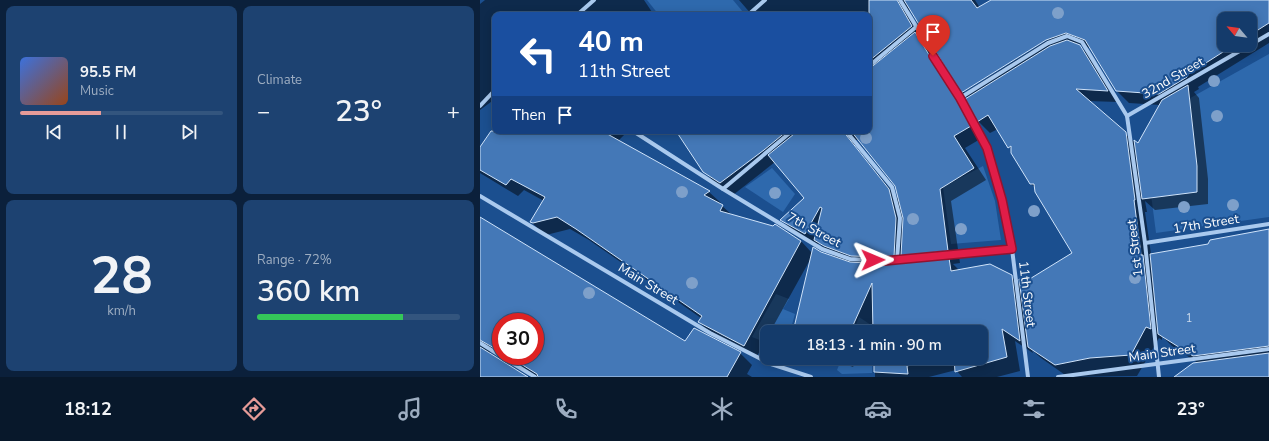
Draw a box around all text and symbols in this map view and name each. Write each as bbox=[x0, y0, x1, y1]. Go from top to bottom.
north arrow bbox=[1217, 12, 1257, 52]
map controls bbox=[1217, 12, 1257, 52]
pin bbox=[916, 15, 950, 56]
icon: arrive bbox=[922, 21, 944, 43]
text: 40 m bbox=[578, 23, 644, 61]
icon: left bbox=[512, 28, 564, 80]
street label: 32nd Street bbox=[1138, 53, 1208, 103]
text: 11th Street bbox=[578, 59, 670, 83]
text: 95.5 FM bbox=[80, 62, 136, 82]
text: Climate bbox=[257, 71, 302, 89]
text: Music bbox=[80, 82, 114, 100]
text: 23° bbox=[335, 91, 382, 132]
text: − bbox=[257, 97, 270, 127]
text: + bbox=[447, 97, 460, 127]
icon: arrive bbox=[554, 104, 576, 126]
text: Then bbox=[512, 105, 546, 125]
icon: previous bbox=[43, 121, 65, 143]
icon: pause bbox=[110, 121, 132, 143]
icon: next bbox=[178, 121, 200, 143]
street label: 7th Street bbox=[784, 208, 844, 252]
street label: 17th Street bbox=[1172, 210, 1241, 238]
street label: 1st Street bbox=[1123, 218, 1147, 278]
position arrow bbox=[852, 239, 894, 281]
text: 28 bbox=[90, 240, 153, 311]
text: Range · 72% bbox=[257, 251, 332, 269]
street label: Main Street bbox=[615, 259, 682, 309]
street label: 11th Street bbox=[1014, 260, 1040, 328]
text: 360 km bbox=[257, 271, 360, 312]
text: km/h bbox=[107, 302, 136, 320]
house number: 1 bbox=[1186, 311, 1192, 326]
speed limit sign: 30 bbox=[492, 313, 544, 365]
text: 18:13 · 1 min · 90 m bbox=[806, 335, 942, 355]
street label: Main Street bbox=[1127, 339, 1197, 367]
icon: directions bbox=[240, 395, 268, 423]
icon: music bbox=[396, 395, 424, 423]
icon: phone bbox=[552, 395, 580, 423]
icon: climate bbox=[708, 395, 736, 423]
icon: car bbox=[864, 395, 892, 423]
icon: filters bbox=[1020, 395, 1048, 423]
text: 18:12 bbox=[64, 397, 112, 421]
text: 23° bbox=[1176, 397, 1205, 421]

